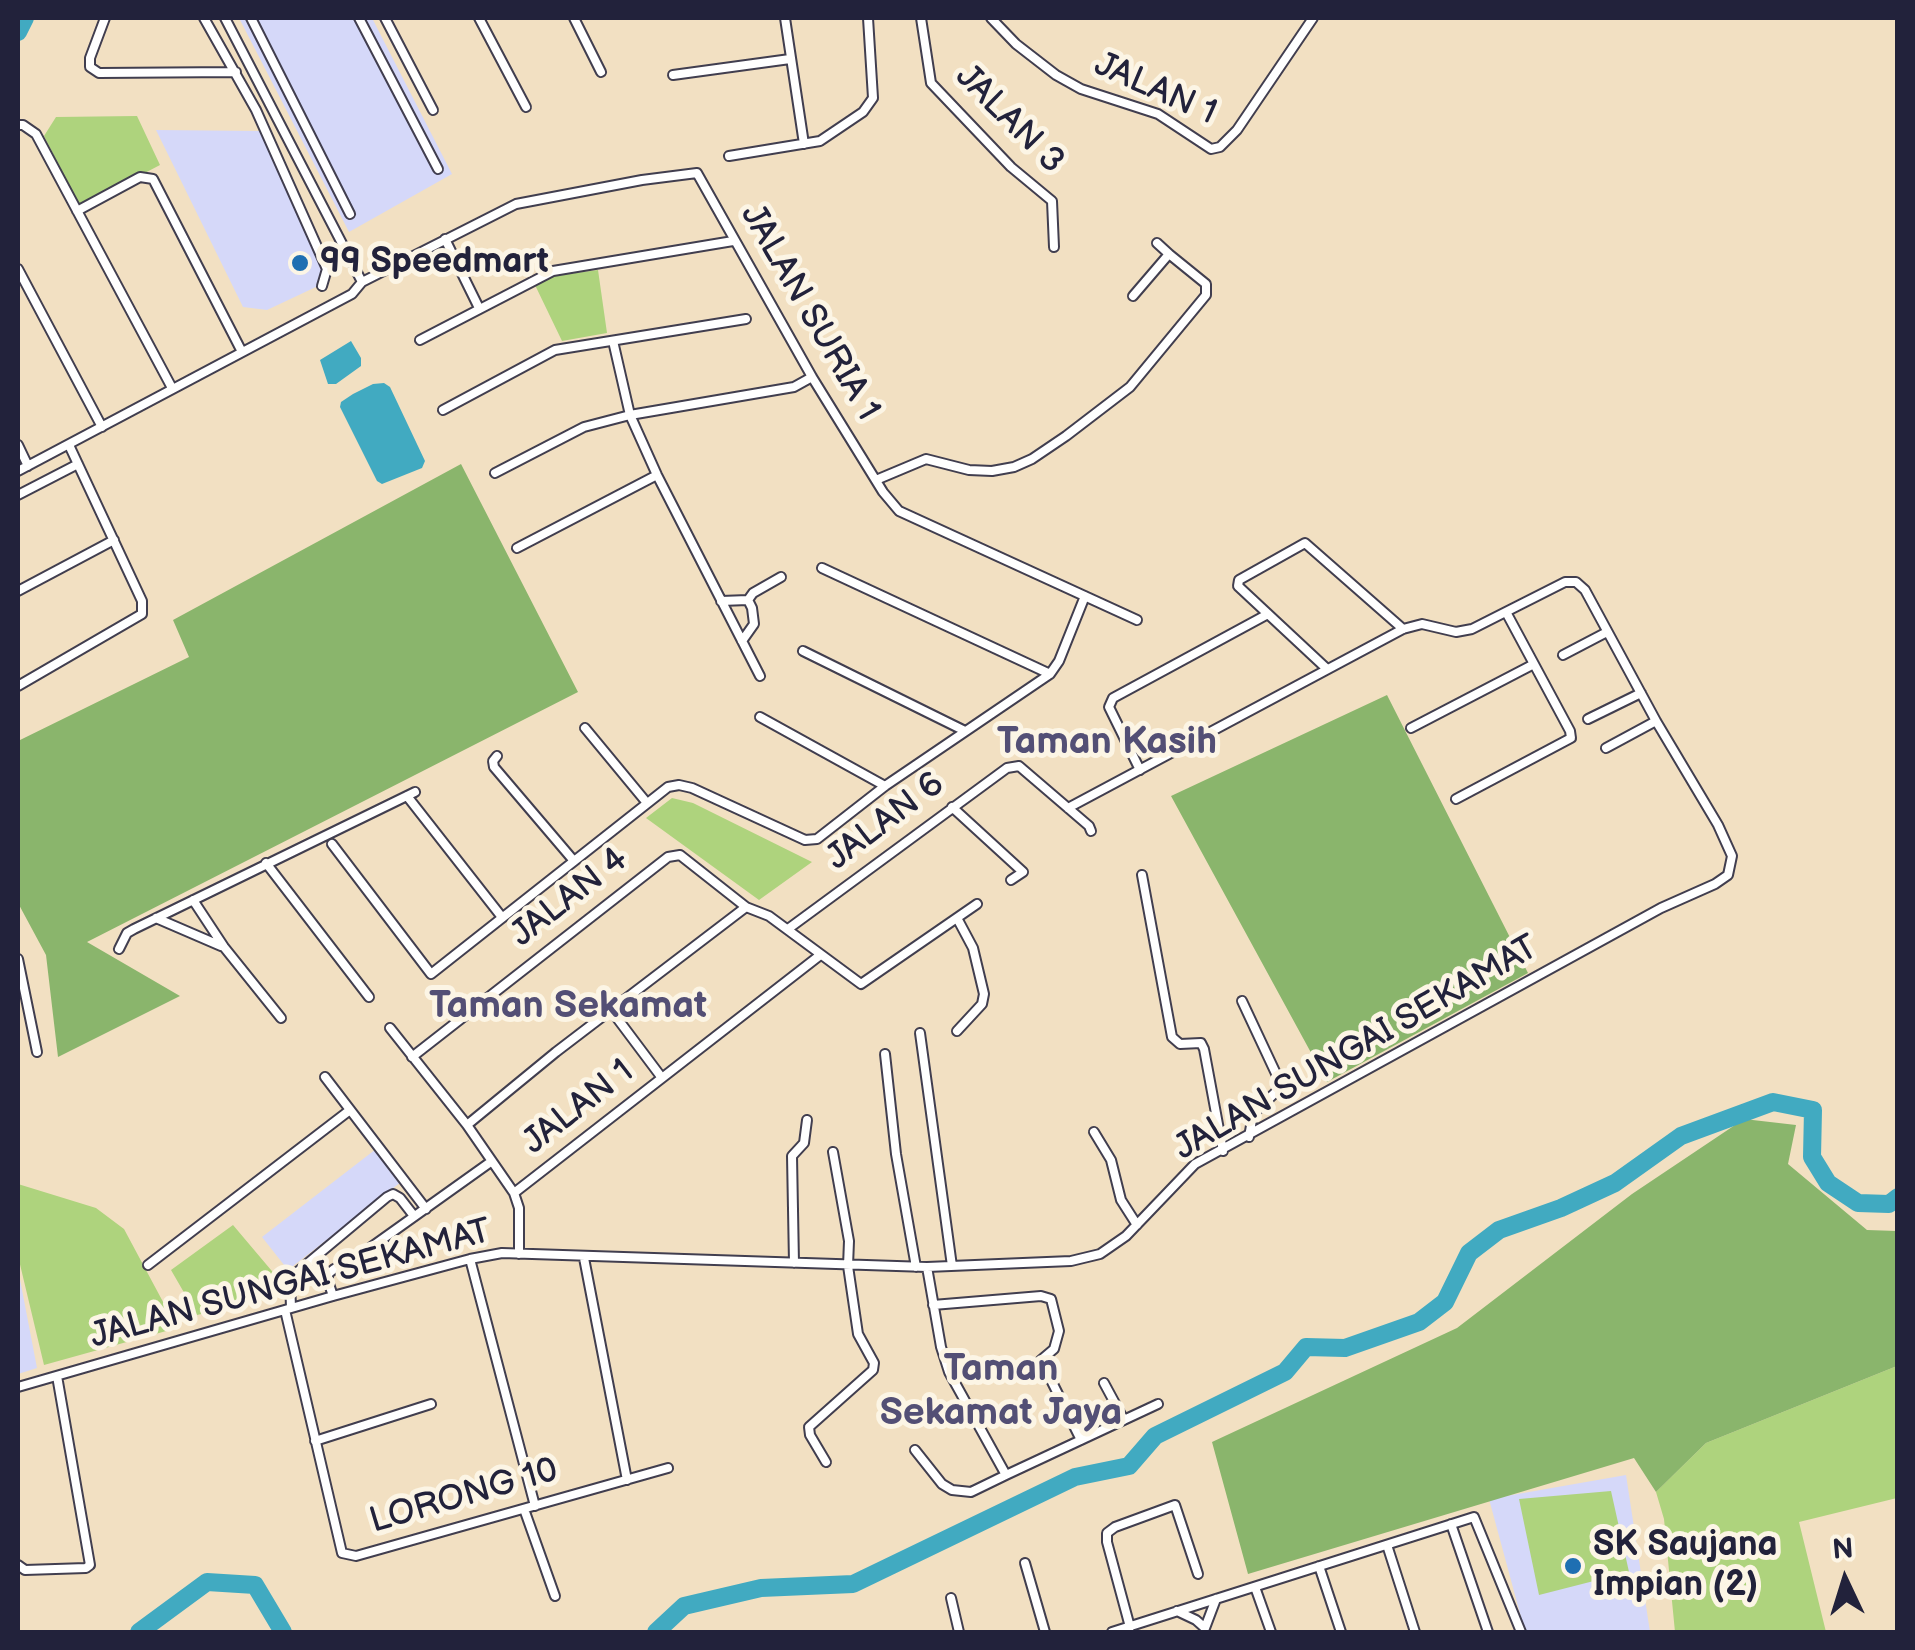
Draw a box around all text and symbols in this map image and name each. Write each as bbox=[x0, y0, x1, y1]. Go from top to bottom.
street label: JALAN 1 bbox=[1088, 45, 1222, 135]
street label: JALAN 3 bbox=[946, 57, 1072, 183]
street label: JALAN SURIA 1 bbox=[730, 198, 888, 428]
place label: 99 Speedmart bbox=[320, 242, 549, 284]
marker: 99 Speedmart bbox=[289, 252, 311, 274]
district label: Taman Kasih bbox=[997, 720, 1217, 766]
street label: JALAN 6 bbox=[819, 764, 953, 880]
street label: JALAN 4 bbox=[503, 839, 637, 957]
street label: JALAN SUNGAI SEKAMAT bbox=[1168, 928, 1546, 1170]
district label: Taman Sekamat bbox=[429, 984, 707, 1030]
street label: JALAN 1 bbox=[515, 1052, 643, 1164]
street label: JALAN SUNGAI SEKAMAT bbox=[86, 1211, 496, 1359]
district label: Taman Sekamat Jaya bbox=[880, 1347, 1122, 1436]
street label: LORONG 10 bbox=[365, 1450, 563, 1544]
place label: SK Saujana Impian (2) bbox=[1593, 1525, 1778, 1607]
north arrow bbox=[1795, 1530, 1895, 1630]
text: N bbox=[1831, 1532, 1855, 1567]
marker: SK Saujana Impian (2) bbox=[1562, 1555, 1584, 1577]

